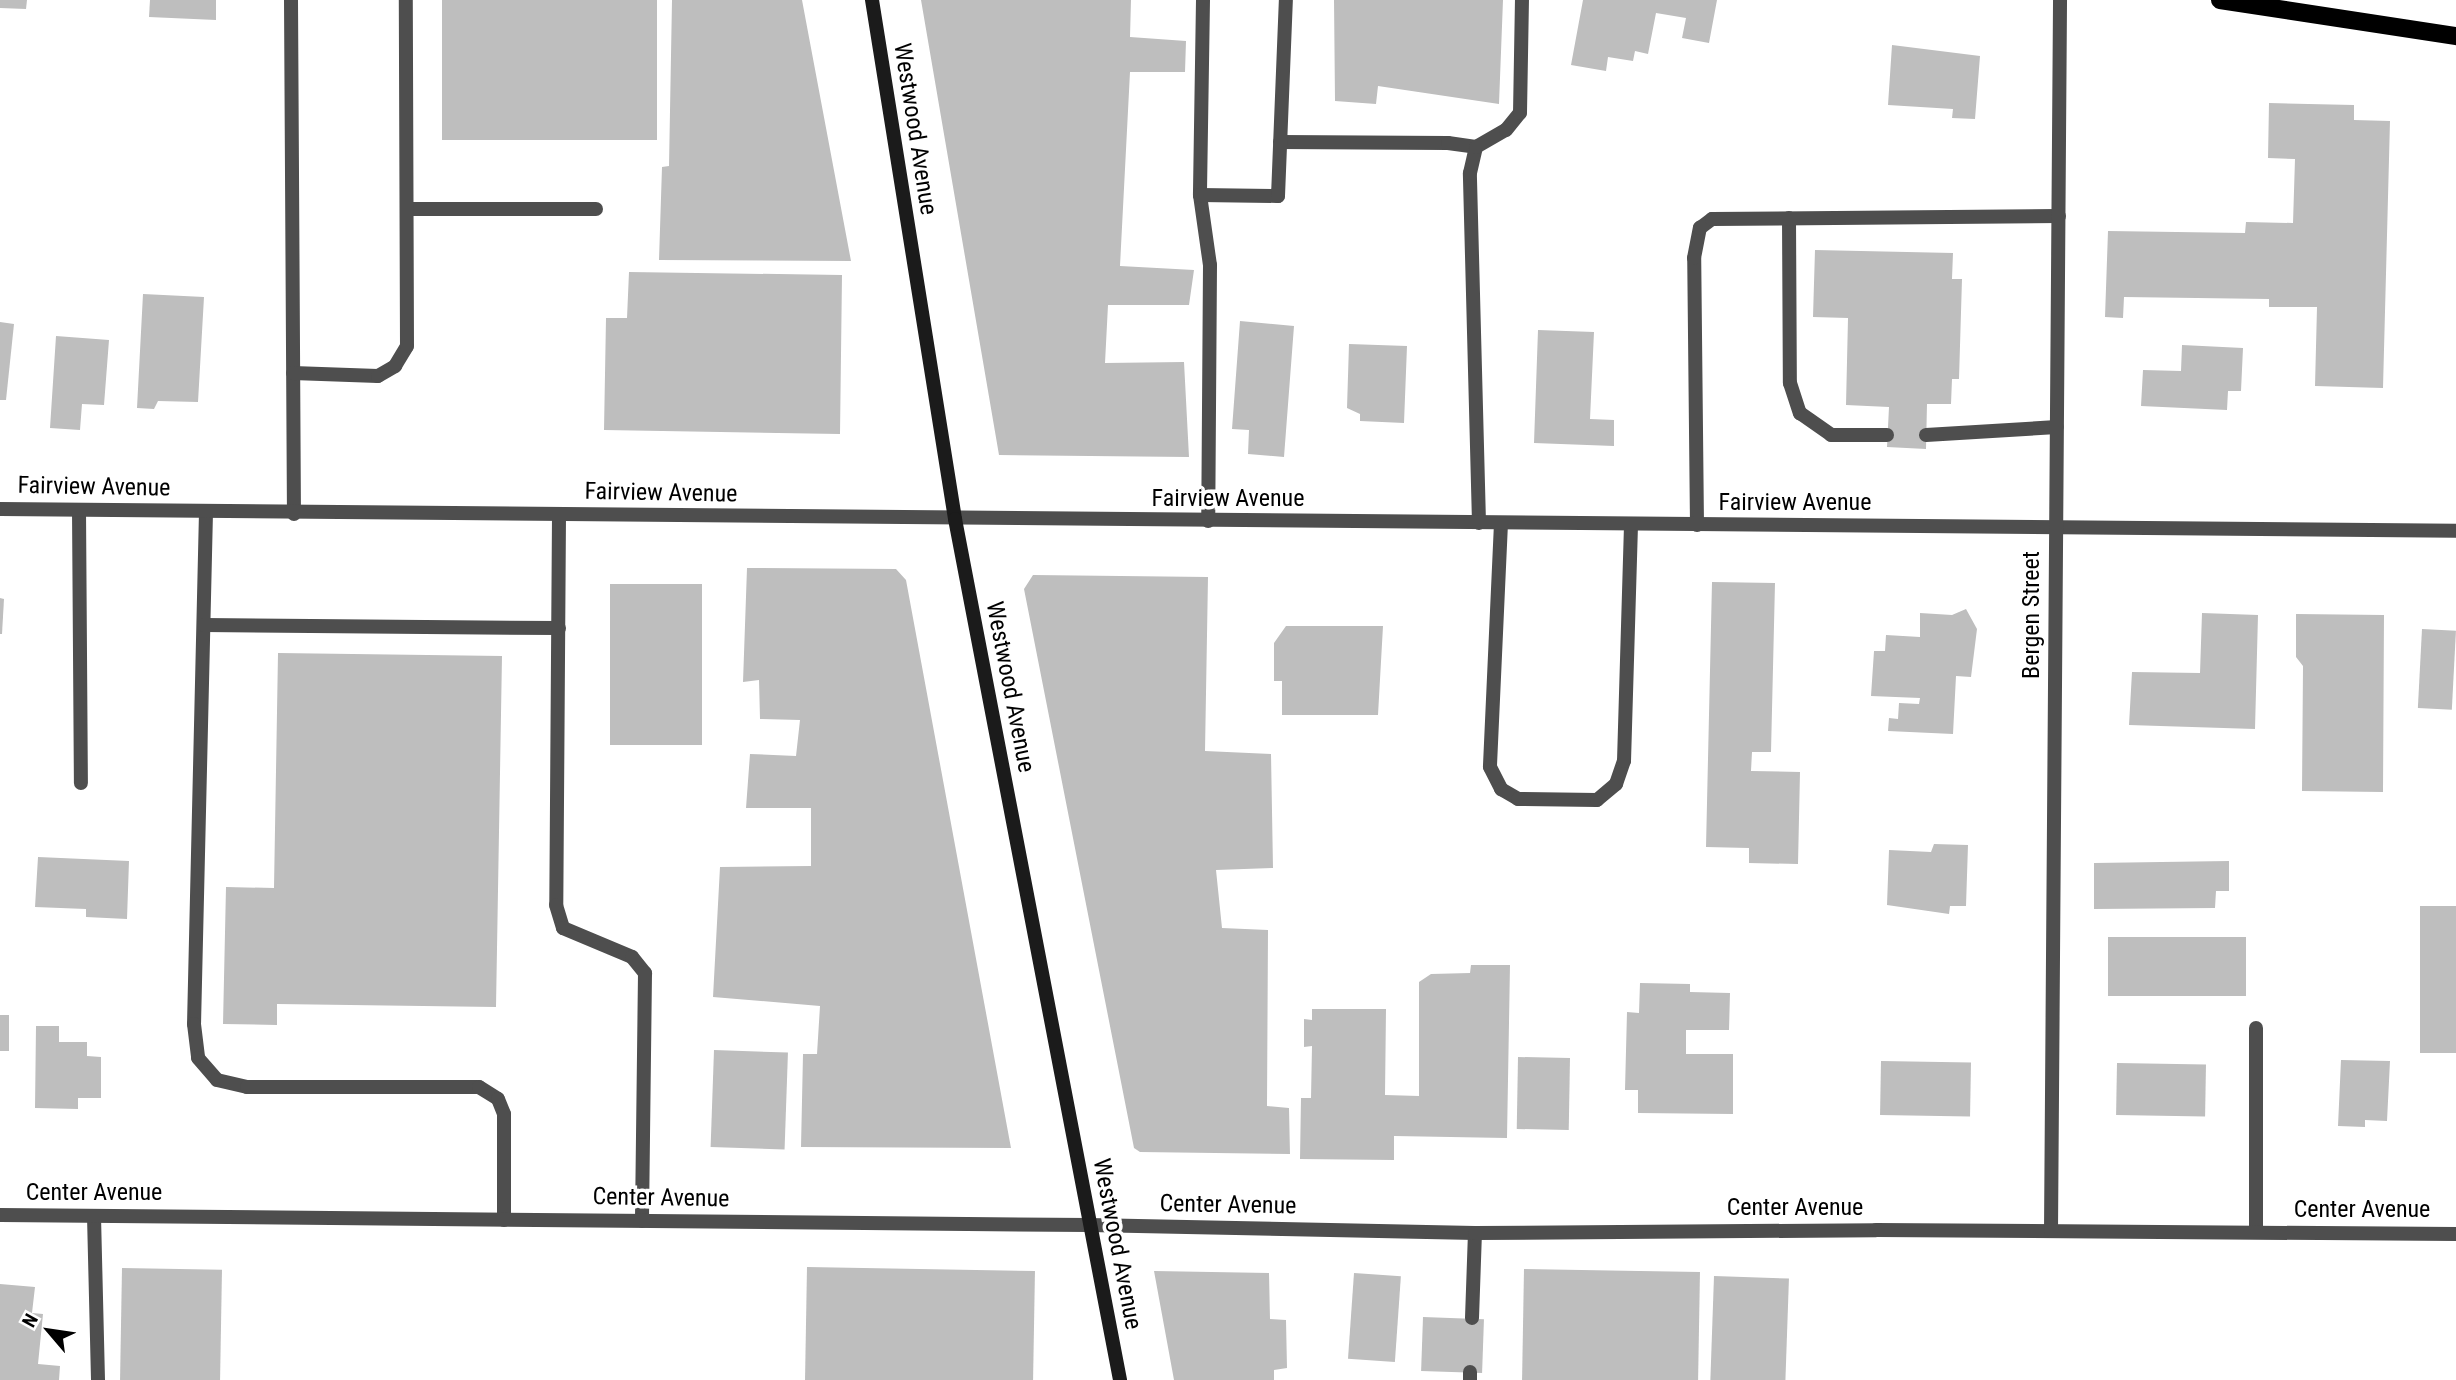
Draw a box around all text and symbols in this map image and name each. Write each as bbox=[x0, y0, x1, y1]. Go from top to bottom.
street label: Westwood Avenue bbox=[887, 41, 943, 217]
street label: Fairview Avenue bbox=[17, 471, 171, 503]
street label: Fairview Avenue bbox=[584, 477, 738, 509]
street label: Fairview Avenue bbox=[1152, 485, 1304, 513]
street label: Fairview Avenue bbox=[1719, 489, 1871, 517]
street label: Bergen Street bbox=[2018, 551, 2046, 679]
street label: Westwood Avenue bbox=[979, 599, 1041, 775]
street label: Westwood Avenue bbox=[1086, 1156, 1148, 1332]
street label: Center Avenue bbox=[26, 1179, 162, 1207]
street label: Center Avenue bbox=[592, 1182, 730, 1214]
street label: Center Avenue bbox=[1159, 1189, 1297, 1221]
street label: Center Avenue bbox=[1727, 1194, 1863, 1222]
street label: Center Avenue bbox=[2294, 1196, 2430, 1224]
north arrow bbox=[14, 1296, 84, 1366]
text: N bbox=[17, 1310, 43, 1331]

